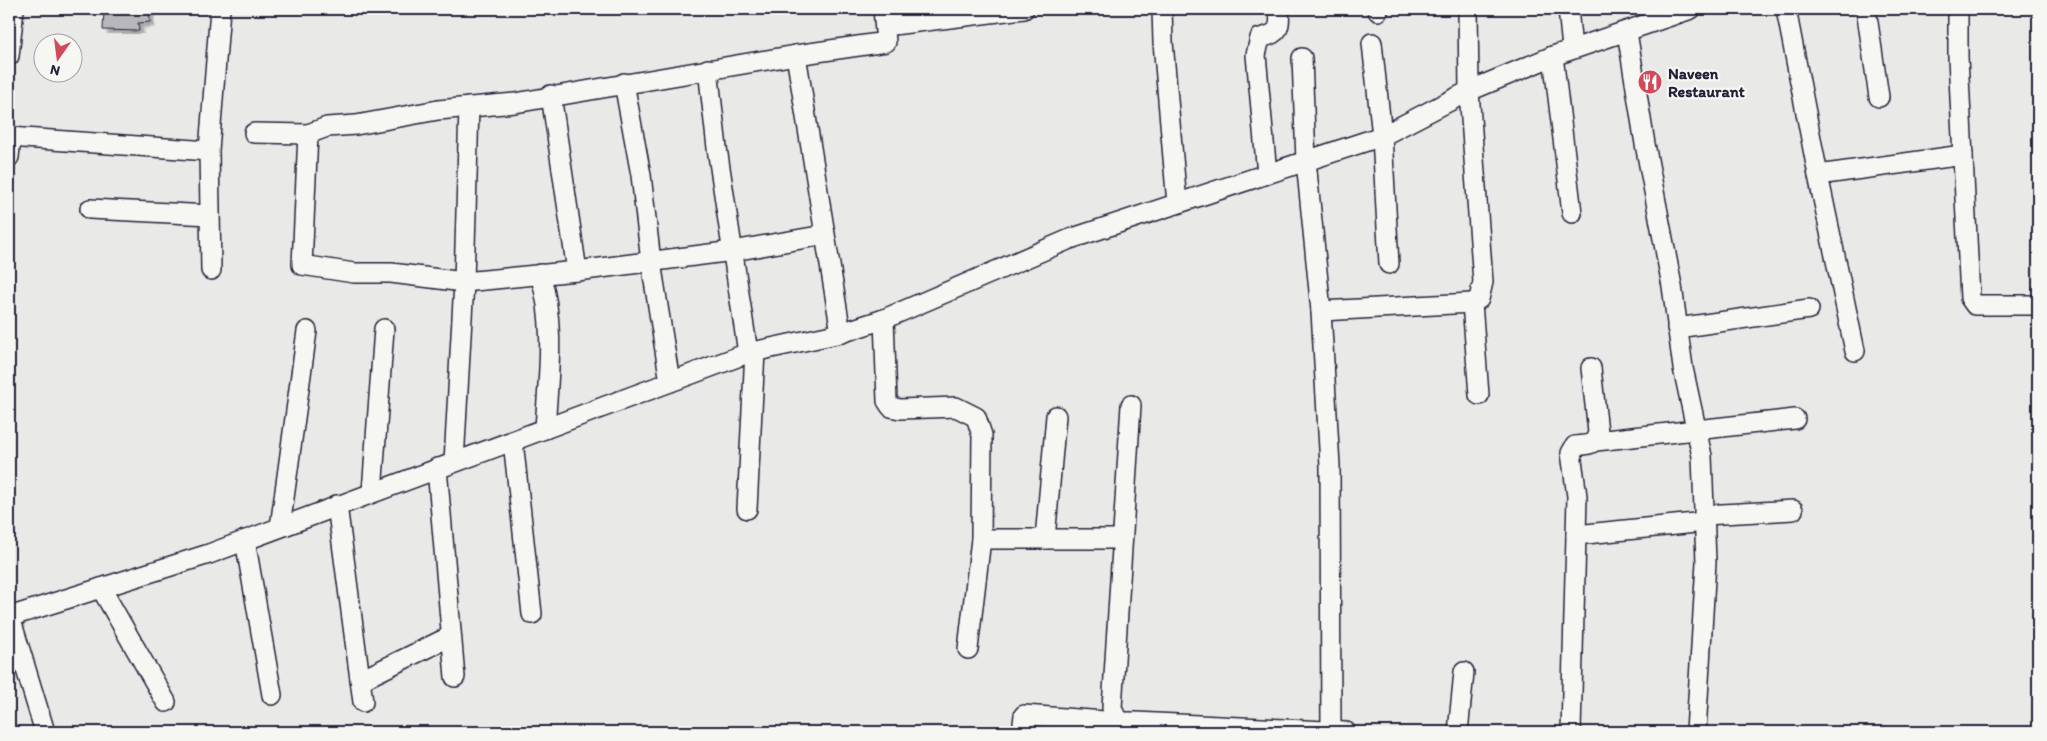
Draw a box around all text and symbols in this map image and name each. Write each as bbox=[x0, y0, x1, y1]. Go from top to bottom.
north arrow bbox=[32, 32, 82, 82]
text: N bbox=[48, 61, 62, 80]
place label: Naveen Restaurant bbox=[1668, 64, 1745, 101]
restaurant icon: Naveen Restaurant bbox=[1637, 69, 1663, 95]

